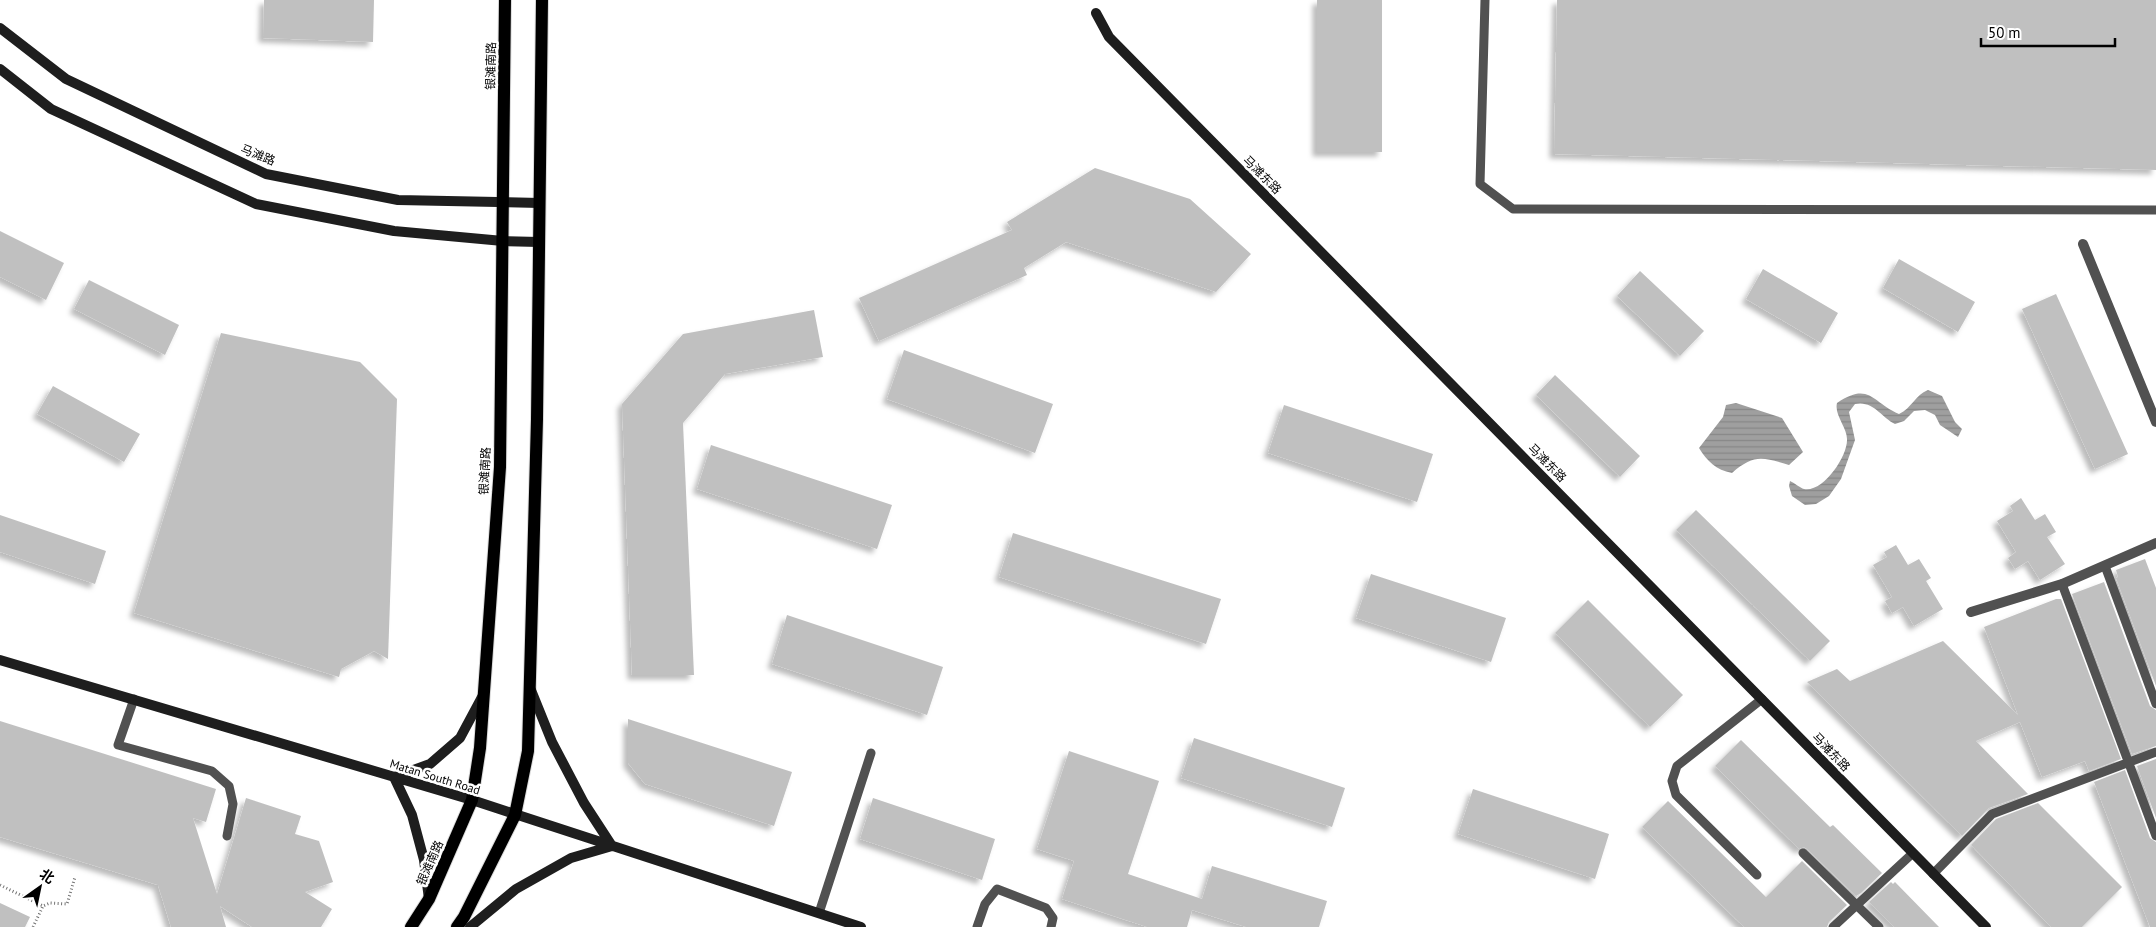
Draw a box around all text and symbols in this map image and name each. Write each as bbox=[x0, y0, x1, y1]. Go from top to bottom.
scale bar bbox=[1981, 15, 2115, 47]
text: 50 m bbox=[1988, 23, 2021, 42]
street label: 银滩南路 bbox=[483, 42, 498, 90]
street label: 马滩路 bbox=[239, 141, 278, 168]
street label: 马滩东路 bbox=[1240, 152, 1285, 197]
street label: 马滩东路 bbox=[1525, 440, 1570, 485]
street label: 银滩南路 bbox=[476, 447, 493, 495]
street label: 马滩东路 bbox=[1809, 729, 1853, 774]
street label: Matan South Road bbox=[388, 756, 482, 797]
street label: 银滩南路 bbox=[413, 838, 446, 888]
north arrow bbox=[15, 862, 65, 912]
text: 北 bbox=[36, 865, 58, 887]

